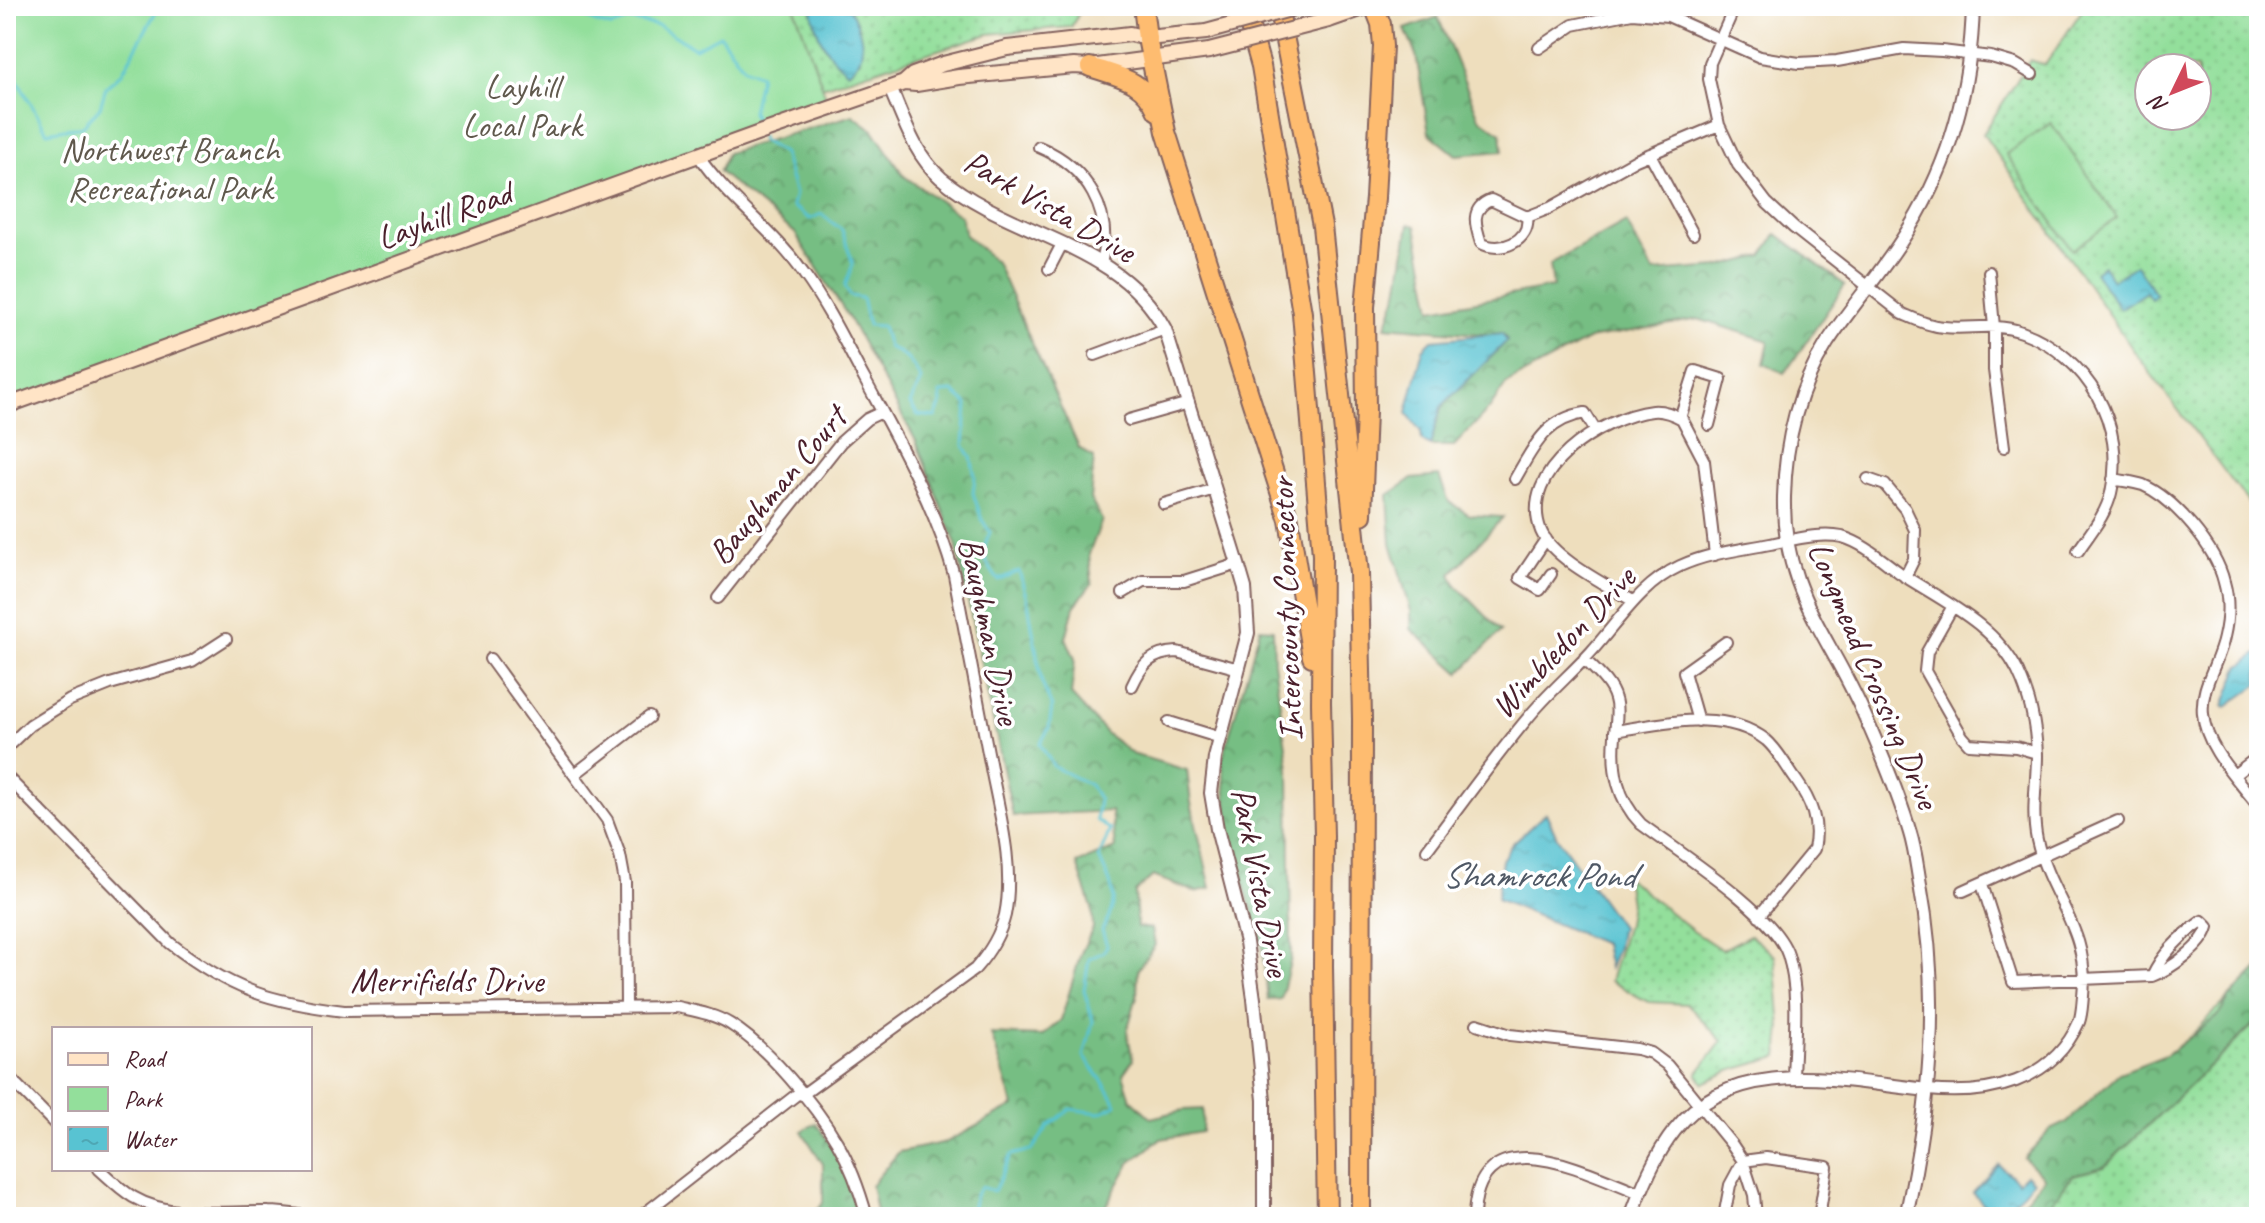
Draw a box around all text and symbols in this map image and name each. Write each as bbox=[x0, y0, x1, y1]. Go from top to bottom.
north arrow bbox=[2133, 52, 2213, 132]
park label: Layhill Local Park bbox=[462, 65, 584, 147]
text: N bbox=[2142, 88, 2174, 119]
park label: Northwest Branch Recreational Park bbox=[61, 128, 282, 210]
street label: Park Vista Drive bbox=[957, 140, 1145, 273]
street label: Layhill Road bbox=[371, 169, 522, 259]
street label: Baughman Court bbox=[698, 394, 859, 573]
street label: Intercounty Connector bbox=[1260, 474, 1312, 741]
street label: Baughman Drive bbox=[949, 534, 1031, 730]
street label: Longmead Crossing Drive bbox=[1798, 535, 1951, 818]
street label: Wimbledon Drive bbox=[1482, 556, 1646, 727]
street label: Park Vista Drive bbox=[1222, 784, 1301, 982]
water label: Shamrock Pond bbox=[1442, 852, 1645, 898]
street label: Merrifields Drive bbox=[351, 959, 545, 1002]
legend bbox=[52, 1027, 312, 1171]
text: Road bbox=[124, 1044, 168, 1074]
text: Park bbox=[124, 1084, 164, 1114]
text: Water bbox=[124, 1124, 179, 1154]

